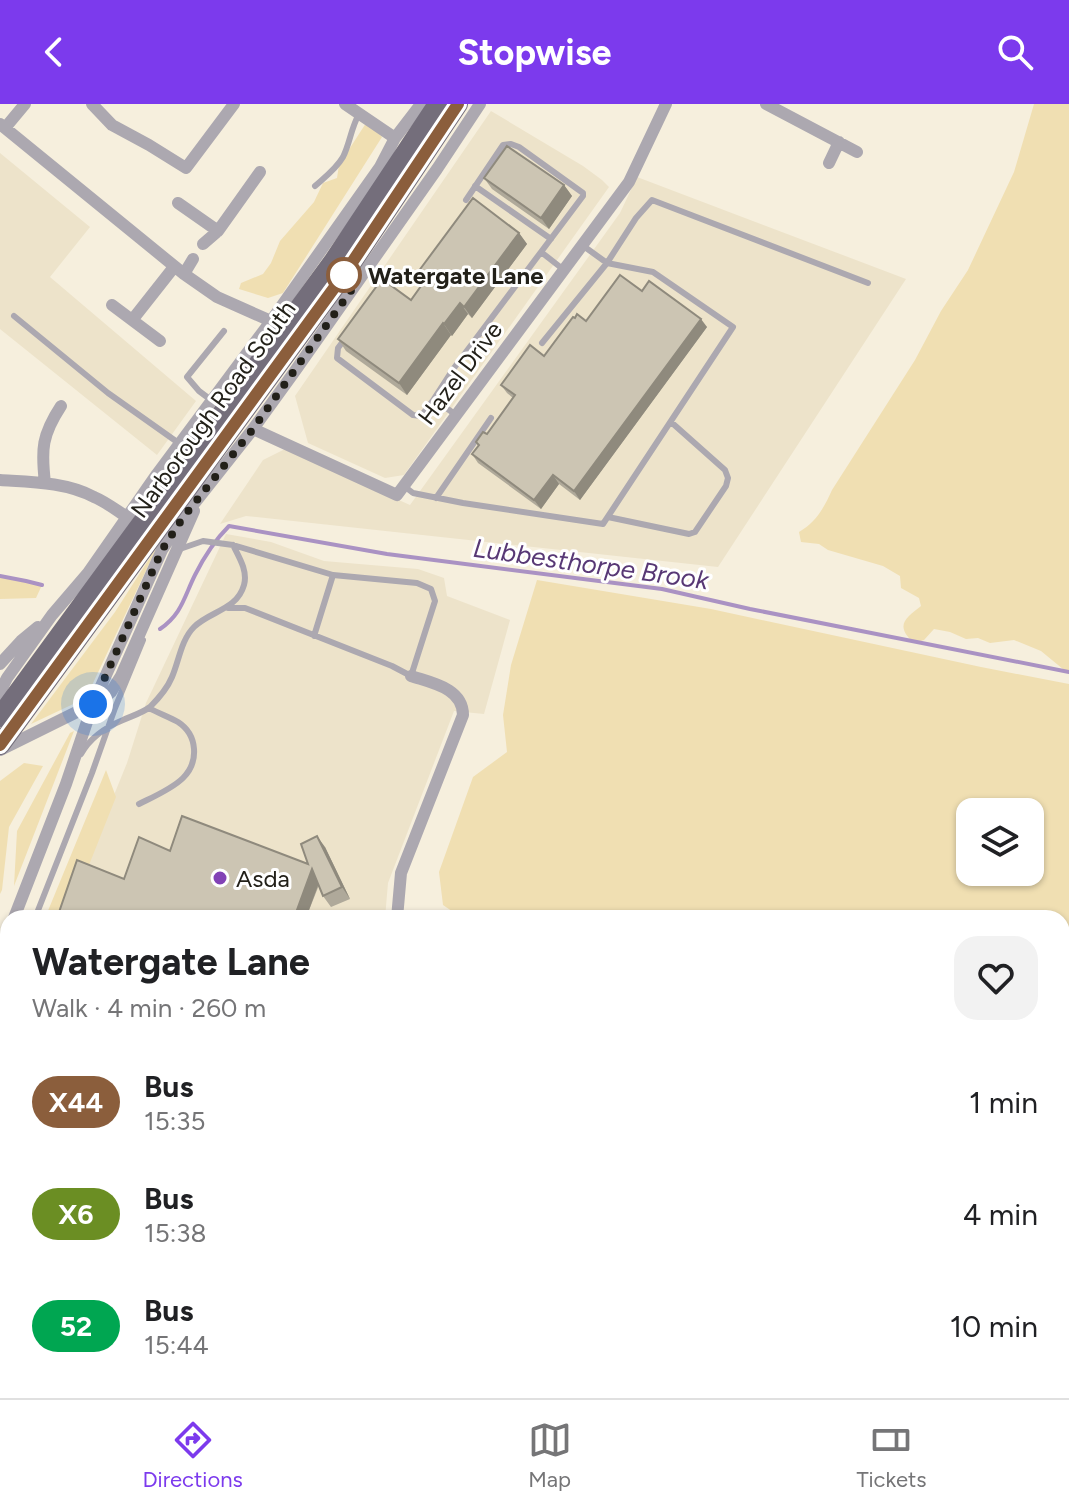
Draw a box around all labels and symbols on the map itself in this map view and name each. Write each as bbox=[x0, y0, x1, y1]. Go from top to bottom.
marker: Watergate Lane bbox=[327, 258, 361, 292]
place label: Watergate Lane bbox=[368, 261, 544, 290]
street label: Narborough Road South bbox=[124, 295, 302, 523]
street label: Hazel Drive bbox=[412, 316, 508, 430]
water label: Lubbesthorpe Brook bbox=[471, 532, 712, 597]
your location bbox=[73, 684, 113, 724]
place label: Asda bbox=[236, 864, 290, 893]
marker: Asda bbox=[211, 869, 229, 887]

